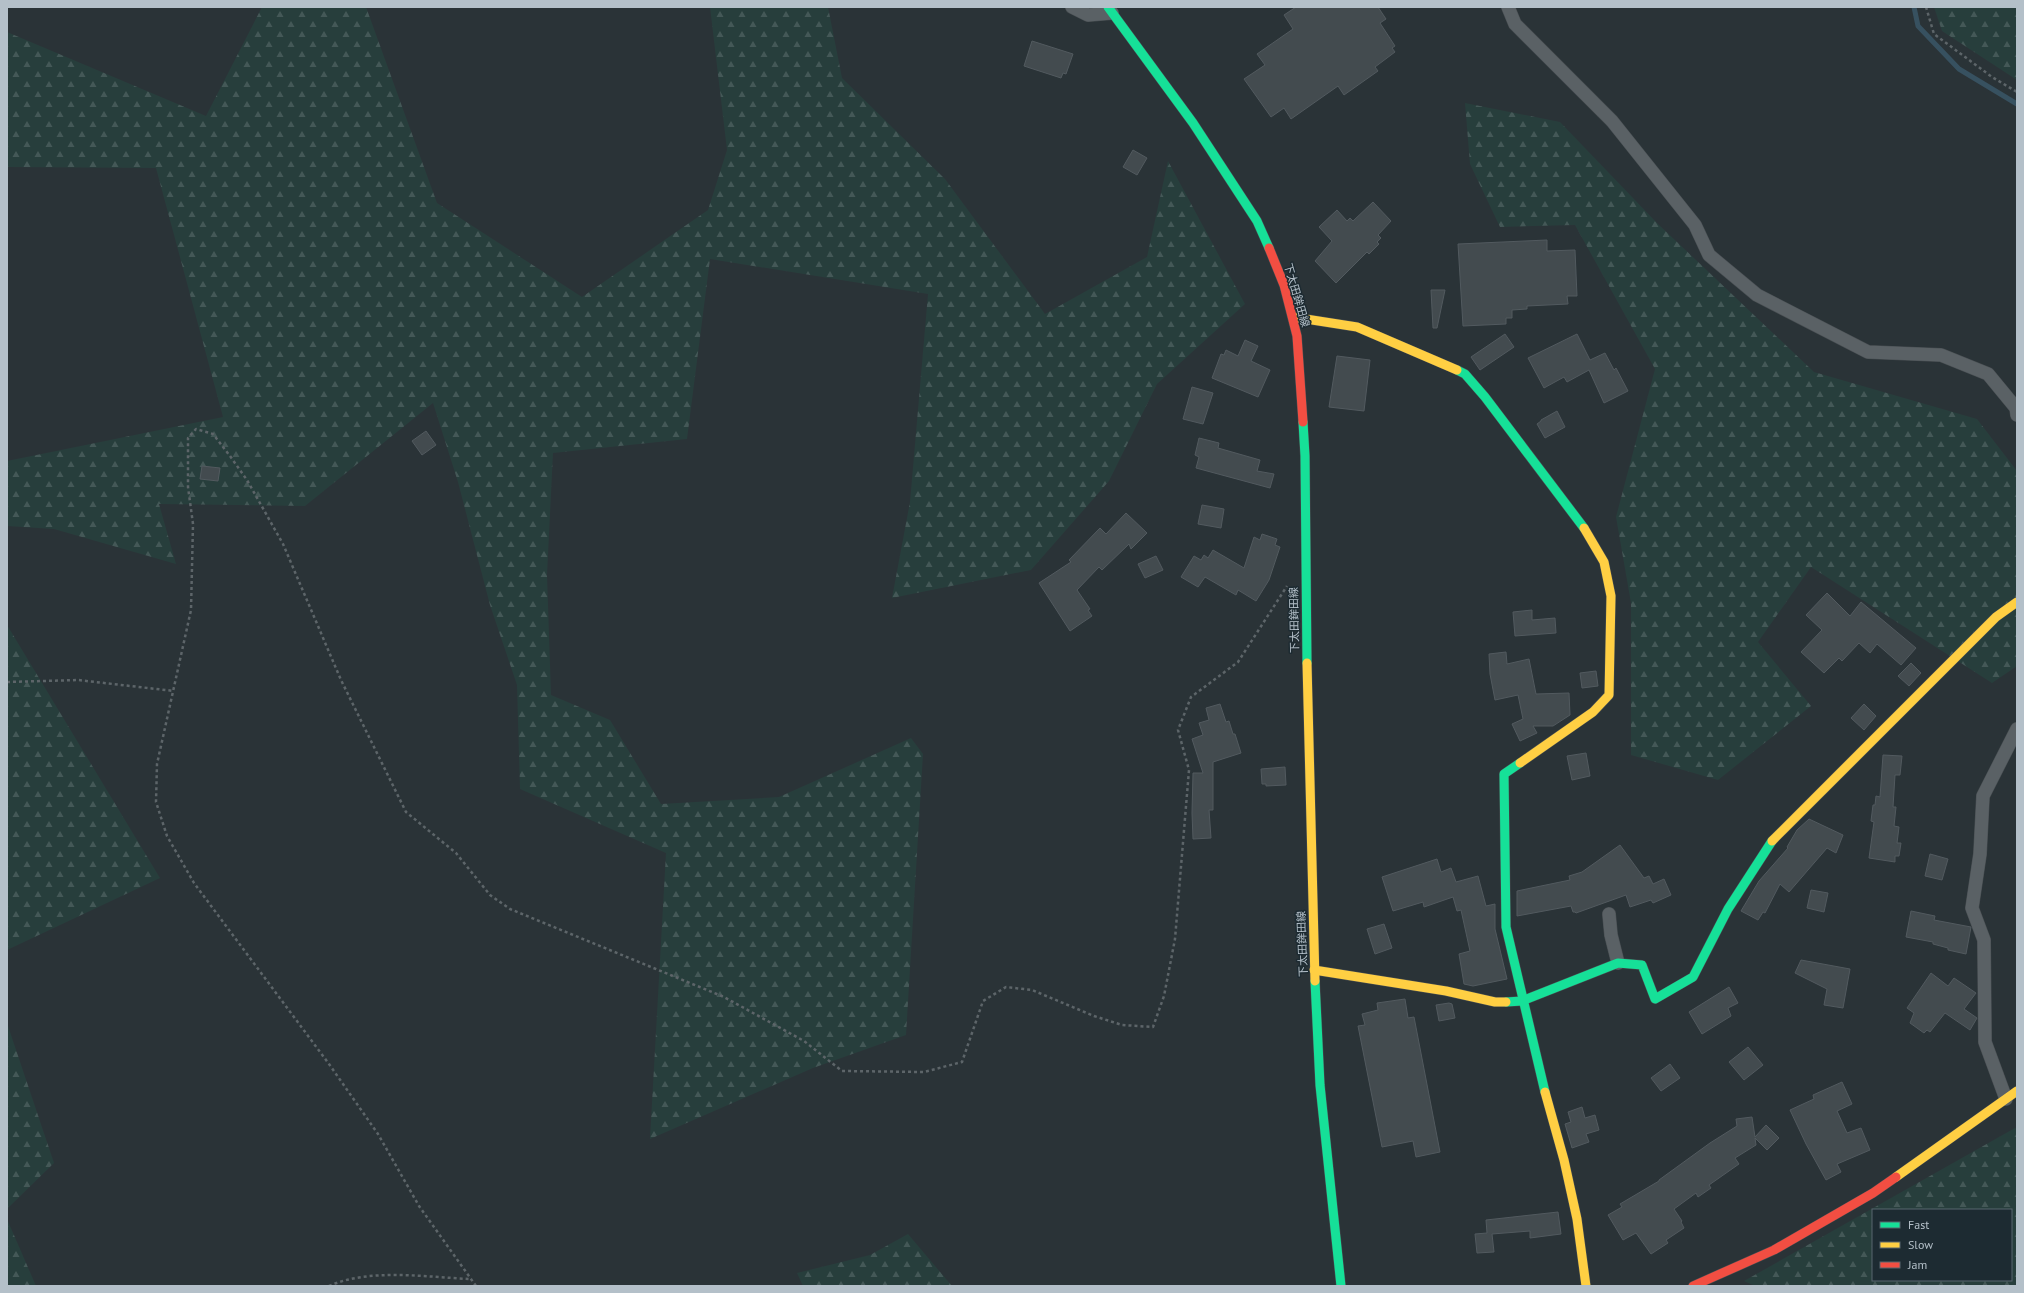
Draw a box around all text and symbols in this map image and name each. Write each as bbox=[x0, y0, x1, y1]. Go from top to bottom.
street label: 下太田鉾田線 bbox=[1281, 261, 1313, 329]
street label: 下太田鉾田線 bbox=[1286, 587, 1302, 653]
street label: 下太田鉾田線 bbox=[1294, 911, 1310, 977]
legend bbox=[1872, 1209, 2012, 1281]
text: Fast bbox=[1908, 1217, 1929, 1232]
text: Slow bbox=[1908, 1237, 1933, 1252]
text: Jam bbox=[1907, 1257, 1927, 1272]

